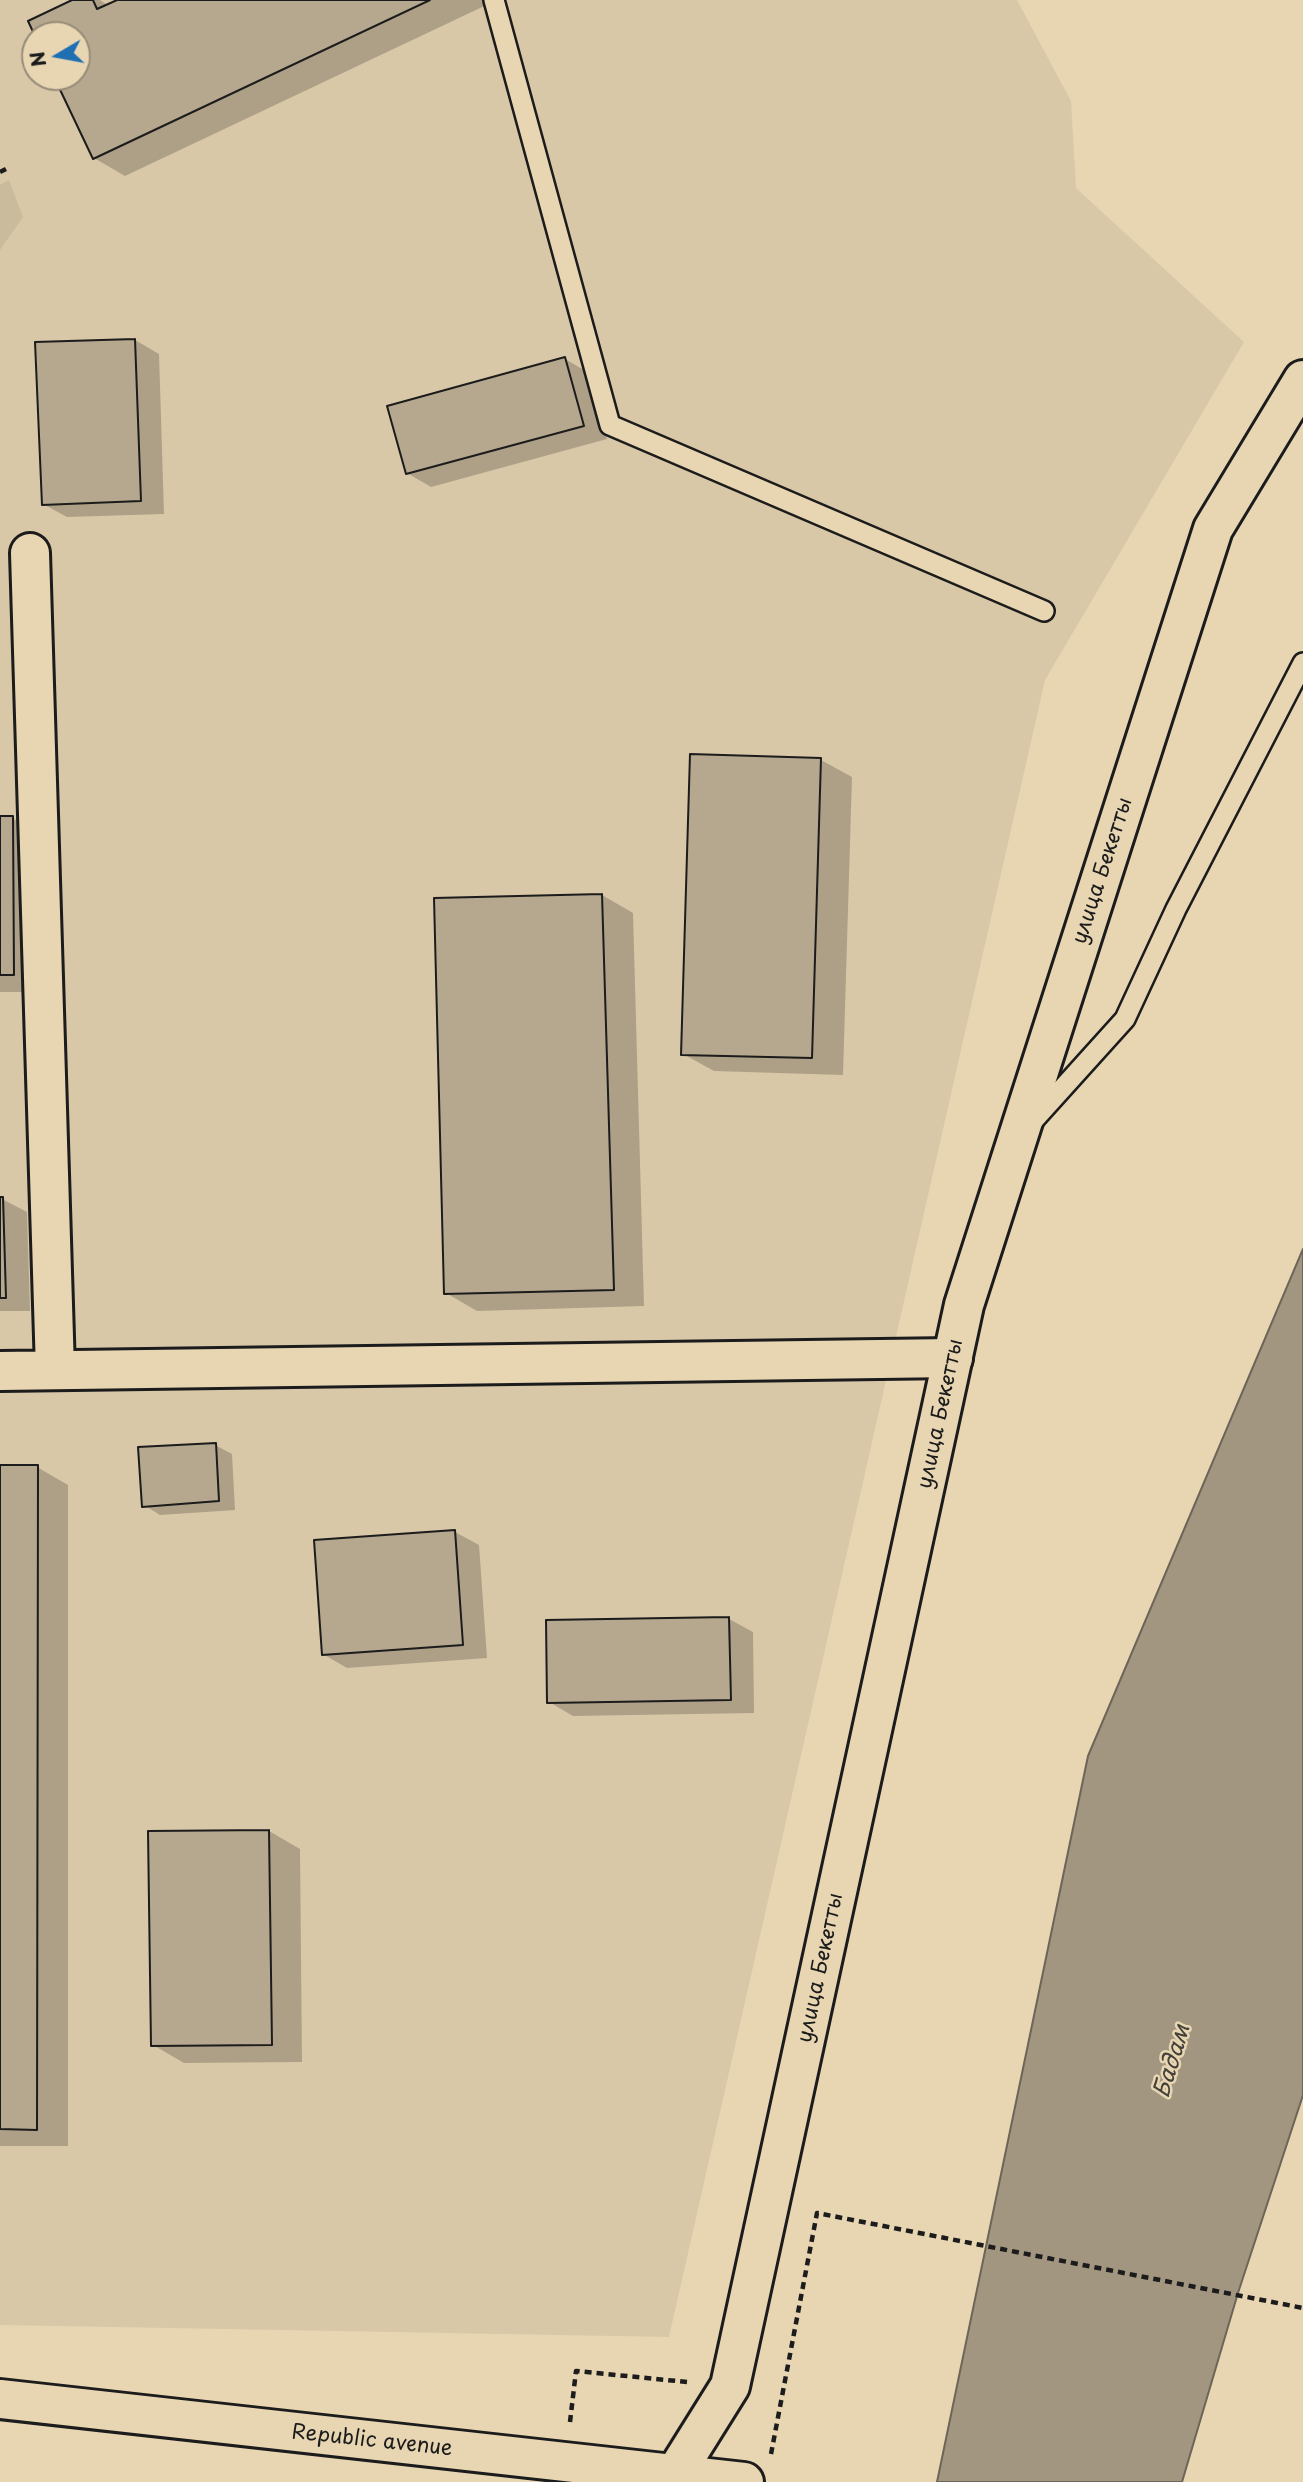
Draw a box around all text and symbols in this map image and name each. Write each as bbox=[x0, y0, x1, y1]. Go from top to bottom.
north arrow bbox=[21, 21, 91, 91]
text: N bbox=[22, 49, 52, 69]
street label: улица Бекетты bbox=[1067, 795, 1139, 947]
street label: улица Бекетты bbox=[913, 1337, 969, 1491]
street label: улица Бекетты bbox=[793, 1891, 849, 2045]
water label: Бадам bbox=[1149, 2021, 1197, 2101]
street label: Republic avenue bbox=[290, 2420, 454, 2462]

